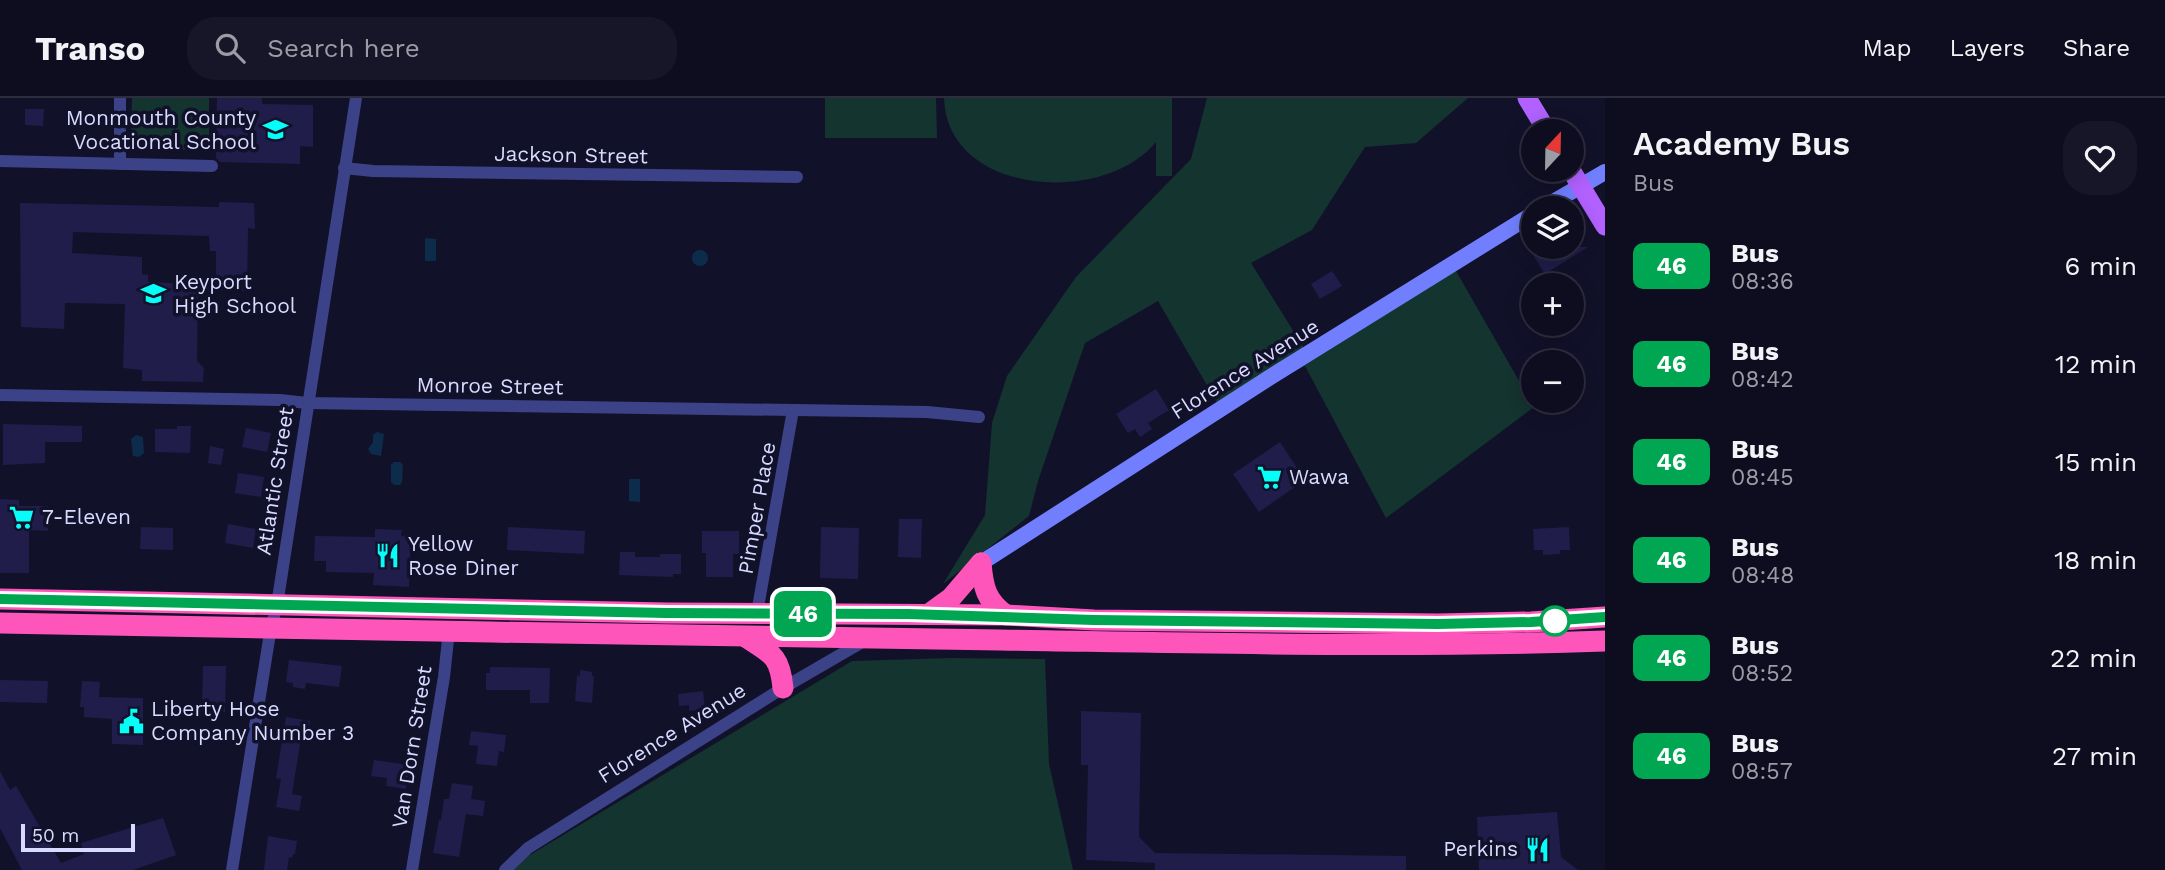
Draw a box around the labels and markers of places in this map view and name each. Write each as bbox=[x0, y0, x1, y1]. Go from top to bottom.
place label: Monmouth County Vocational School bbox=[66, 105, 257, 154]
school or university icon: Monmouth County Vocational School bbox=[262, 116, 290, 144]
place label: Keyport High School bbox=[174, 269, 297, 318]
school or university icon: Keyport High School bbox=[140, 280, 168, 308]
supermarket icon: Wawa bbox=[1255, 463, 1283, 491]
place label: Wawa bbox=[1289, 464, 1349, 489]
supermarket icon: 7-Eleven bbox=[8, 503, 36, 531]
place label: 7-Eleven bbox=[42, 504, 131, 529]
place label: Yellow Rose Diner bbox=[408, 531, 519, 580]
restaurant icon: Yellow Rose Diner bbox=[374, 542, 402, 570]
unlabelled marker bbox=[1540, 606, 1570, 636]
place label: Liberty Hose Company Number 3 bbox=[151, 696, 354, 745]
public building icon: Liberty Hose Company Number 3 bbox=[117, 707, 145, 735]
restaurant icon: Perkins bbox=[1524, 835, 1552, 863]
place label: Perkins bbox=[1443, 836, 1518, 861]

